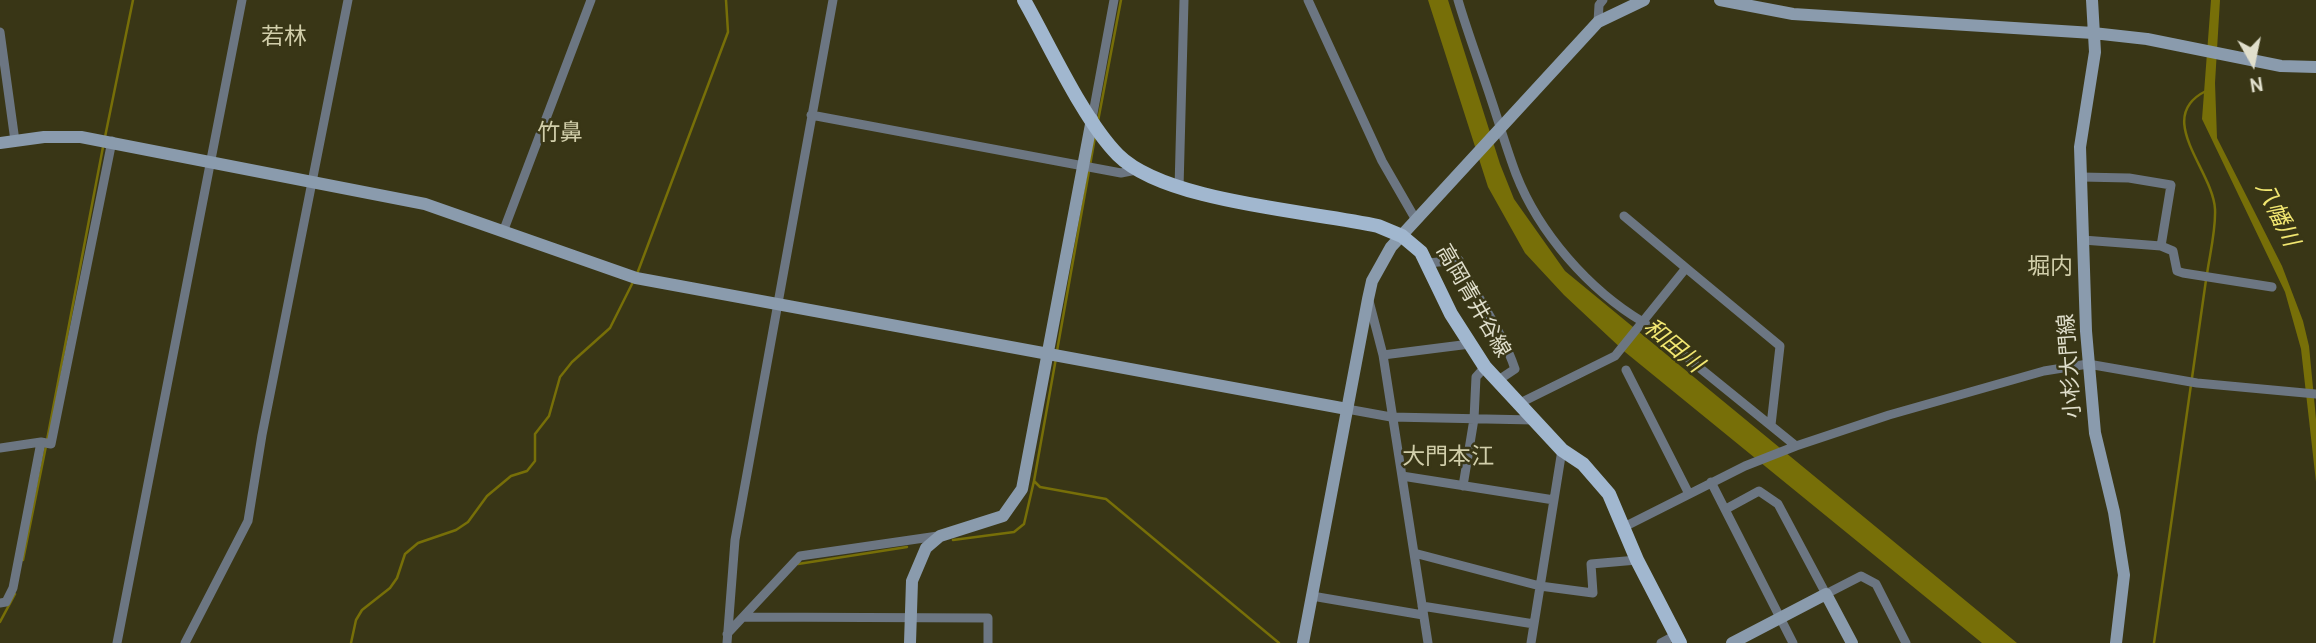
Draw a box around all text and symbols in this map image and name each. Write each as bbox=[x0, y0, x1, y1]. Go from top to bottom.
district label: 若林 bbox=[261, 23, 307, 51]
north arrow bbox=[2218, 28, 2288, 98]
text: N bbox=[2248, 72, 2265, 97]
district label: 竹鼻 bbox=[537, 119, 583, 147]
water label: 八幡川 bbox=[2249, 177, 2305, 251]
street label: 高岡青井谷線 bbox=[1431, 240, 1515, 362]
district label: 堀内 bbox=[2027, 253, 2073, 281]
water label: 和田川 bbox=[1638, 313, 1708, 379]
street label: 小杉大門線 bbox=[2054, 313, 2086, 419]
district label: 大門本江 bbox=[1402, 443, 1494, 471]

